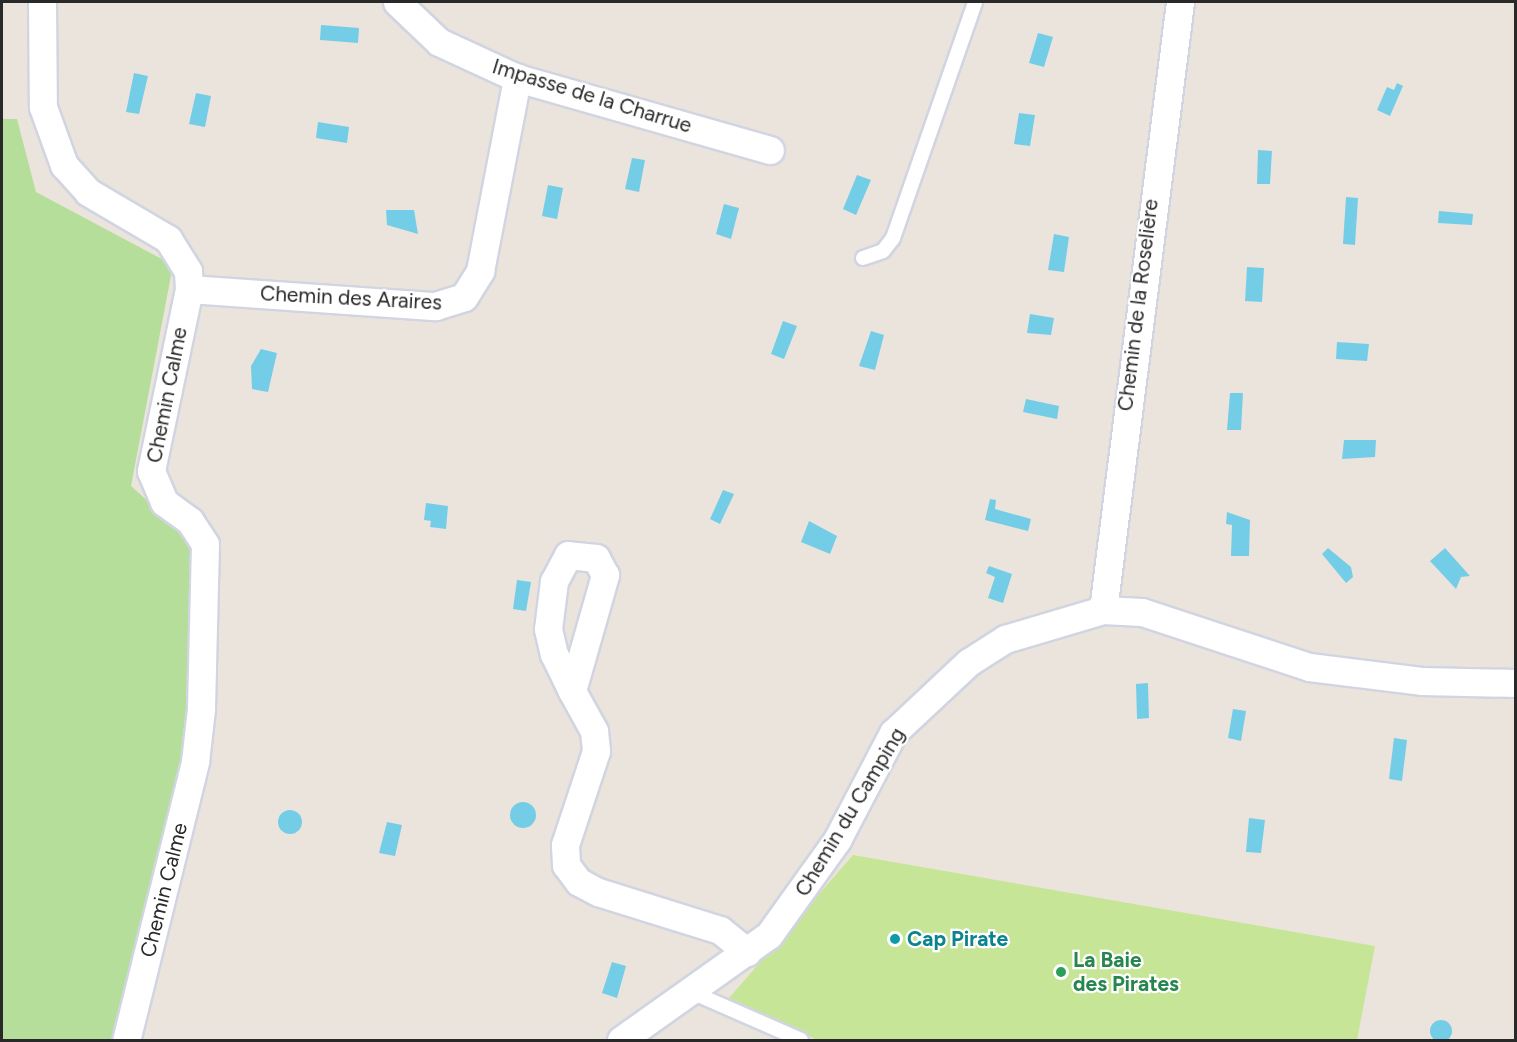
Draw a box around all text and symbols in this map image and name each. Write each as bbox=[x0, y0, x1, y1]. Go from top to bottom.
street label: Impasse de la Charrue bbox=[489, 54, 695, 138]
street label: Chemin de la Roselière bbox=[1112, 197, 1164, 413]
street label: Chemin des Araires bbox=[259, 281, 443, 315]
street label: Chemin Calme bbox=[141, 325, 193, 465]
street label: Chemin du Camping bbox=[790, 723, 910, 901]
street label: Chemin Calme bbox=[135, 820, 193, 960]
place label: Cap Pirate bbox=[907, 926, 1008, 952]
marker: Cap Pirate bbox=[888, 932, 902, 946]
place label: La Baie des Pirates bbox=[1073, 947, 1179, 997]
marker: La Baie des Pirates bbox=[1054, 965, 1068, 979]

